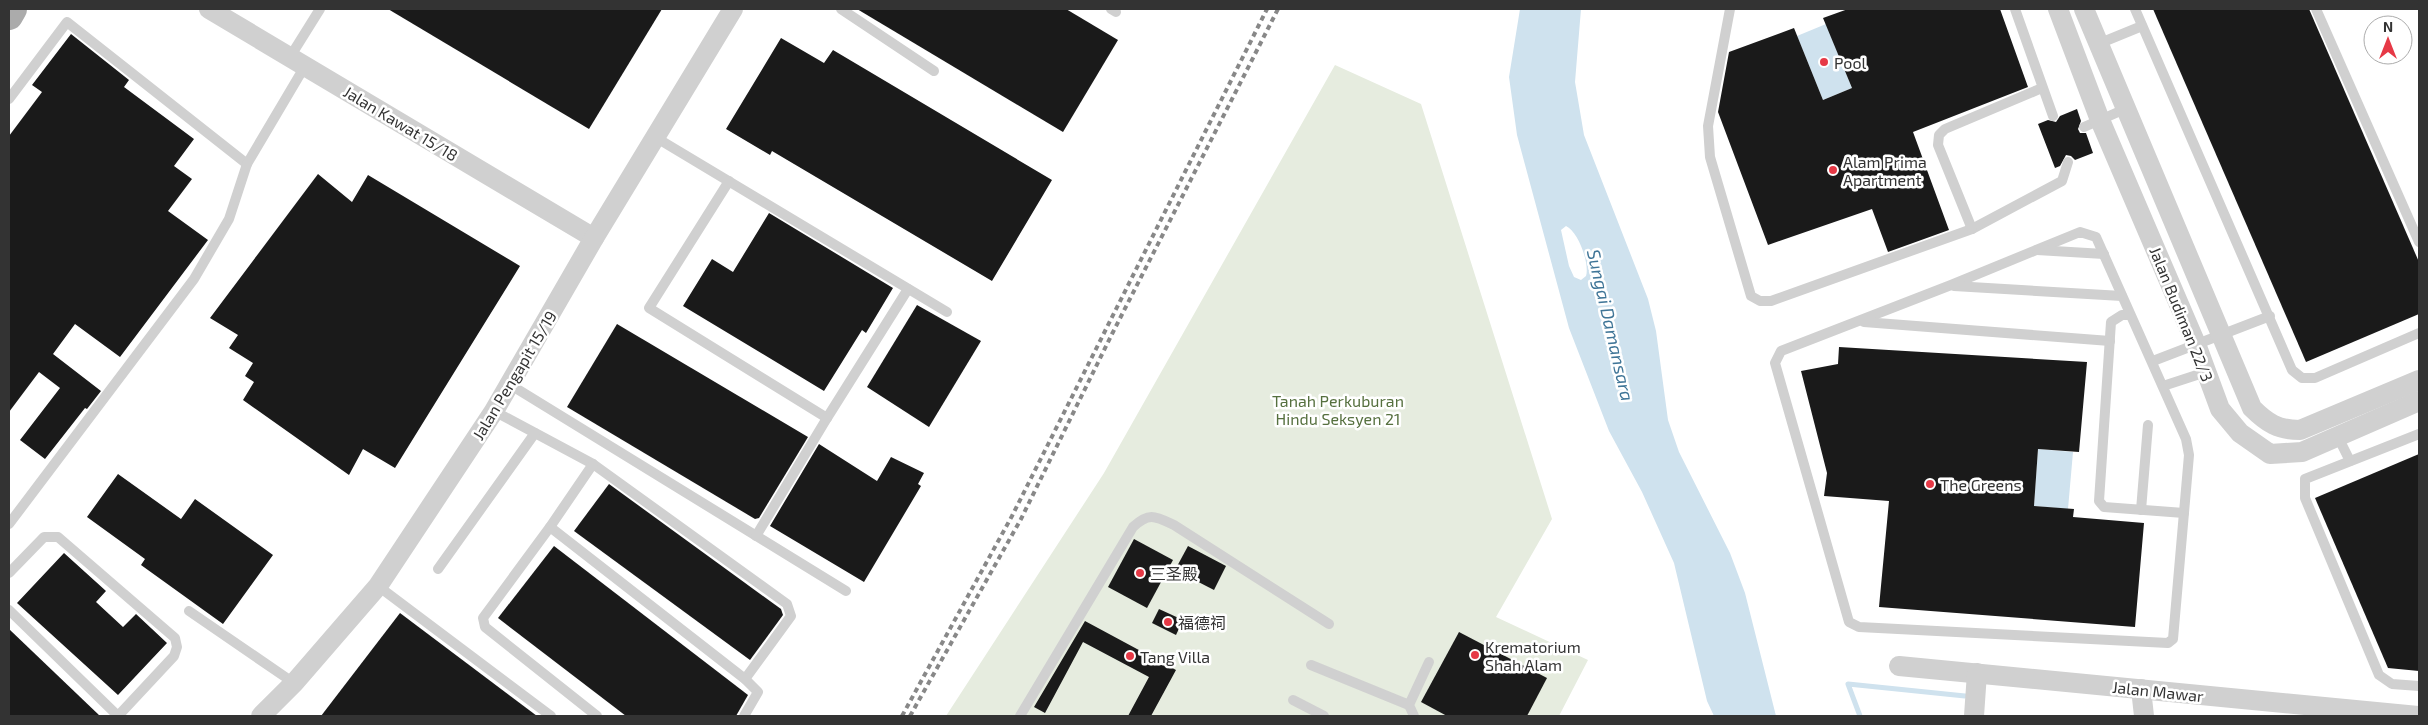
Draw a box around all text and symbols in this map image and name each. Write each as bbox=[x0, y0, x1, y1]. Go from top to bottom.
north arrow bbox=[2363, 15, 2413, 65]
text: N bbox=[2383, 18, 2393, 35]
place label: Pool bbox=[1834, 53, 1867, 72]
marker: Pool bbox=[1818, 56, 1830, 68]
street label: Jalan Kawat 15/18 bbox=[340, 81, 462, 165]
place label: Alam Prima Apartment bbox=[1843, 152, 1927, 189]
marker: Alam Prima Apartment bbox=[1827, 164, 1839, 176]
street label: Jalan Budiman 22/3 bbox=[2146, 244, 2218, 384]
water label: Sungai Damansara bbox=[1583, 247, 1639, 403]
street label: Jalan Pengapit 15/19 bbox=[468, 307, 560, 443]
park label: Tanah Perkuburan Hindu Seksyen 21 bbox=[1272, 391, 1404, 428]
place label: The Greens bbox=[1940, 475, 2022, 494]
marker: The Greens bbox=[1924, 478, 1936, 490]
place label: 三圣殿 bbox=[1150, 564, 1198, 583]
marker: 三圣殿 bbox=[1134, 567, 1146, 579]
place label: 福德祠 bbox=[1178, 613, 1226, 632]
marker: 福德祠 bbox=[1162, 616, 1174, 628]
place label: Krematorium Shah Alam bbox=[1485, 637, 1581, 674]
place label: Tang Villa bbox=[1140, 647, 1210, 666]
marker: Krematorium Shah Alam bbox=[1469, 649, 1481, 661]
marker: Tang Villa bbox=[1124, 650, 1136, 662]
street label: Jalan Mawar bbox=[2111, 677, 2205, 705]

